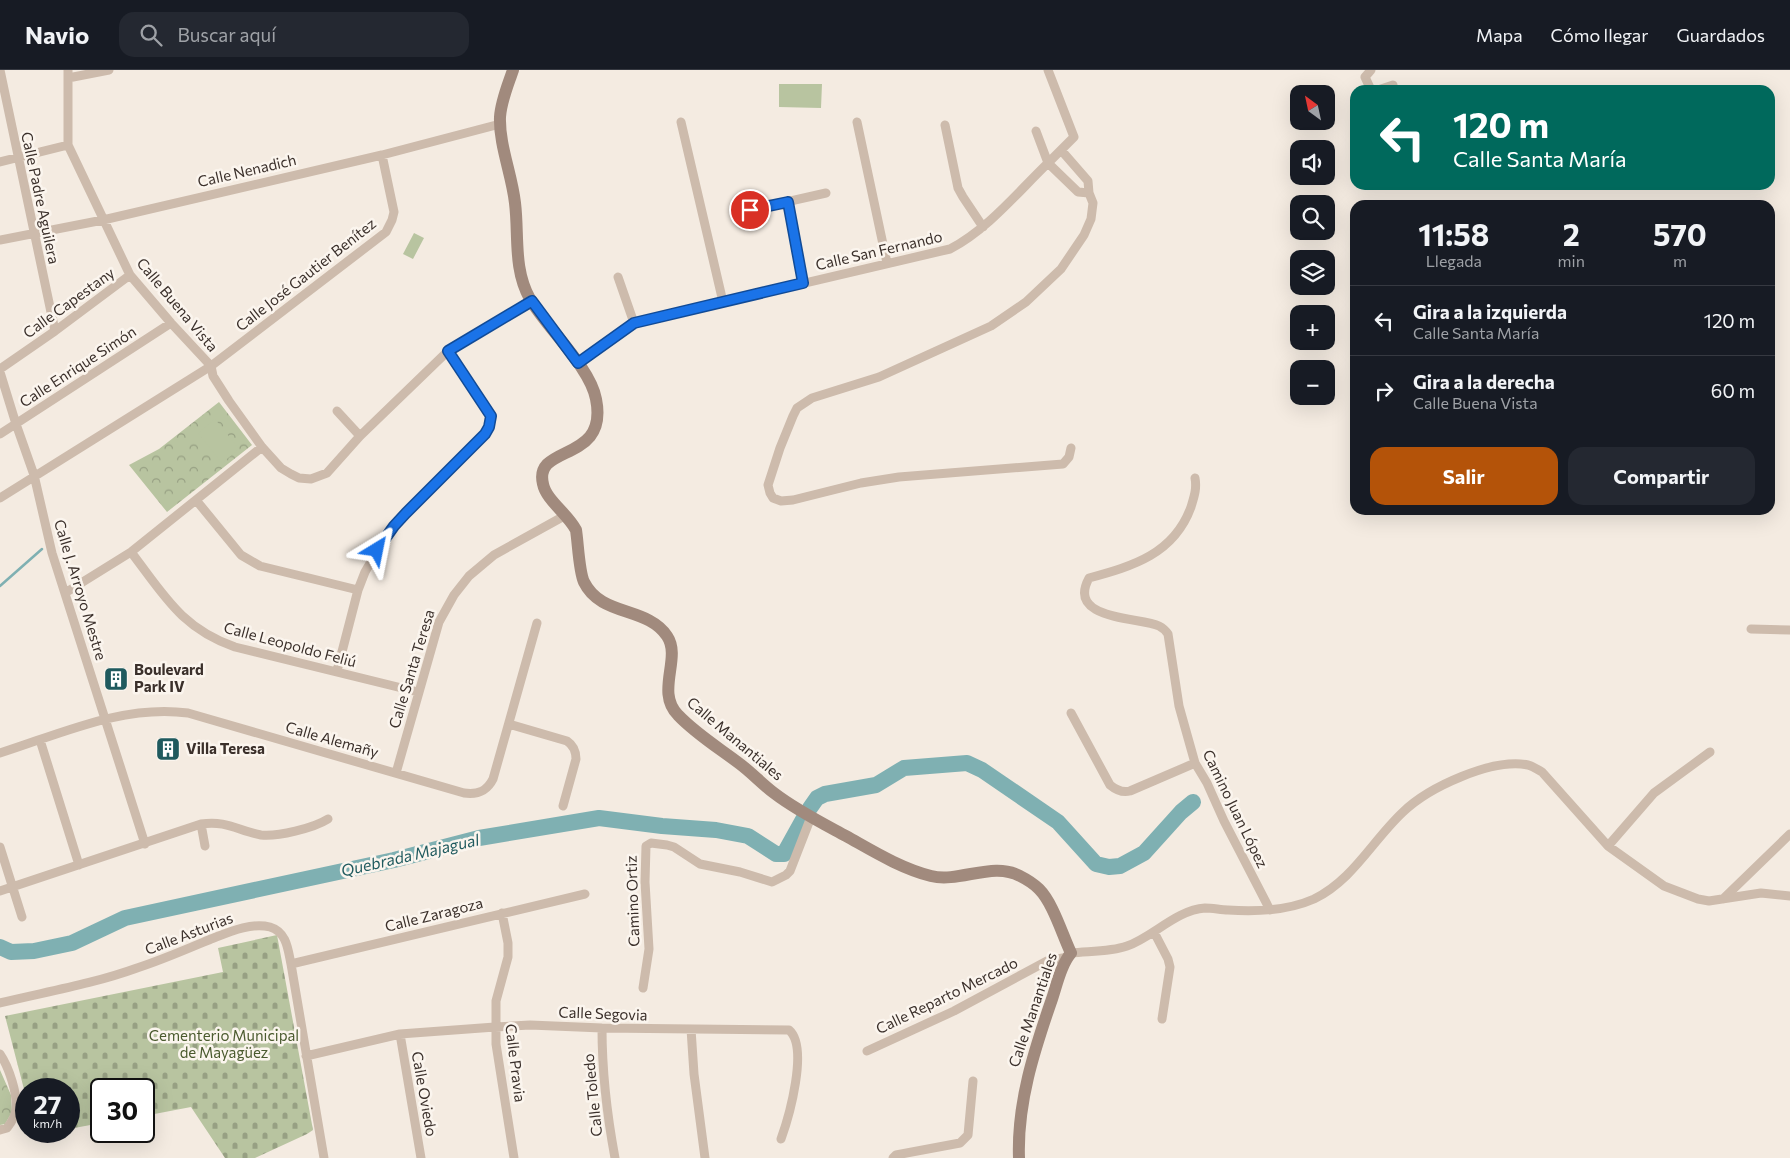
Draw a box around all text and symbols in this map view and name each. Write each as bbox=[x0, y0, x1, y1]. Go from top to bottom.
search box bbox=[119, 12, 469, 57]
text: Navio bbox=[25, 20, 89, 49]
icon: search bbox=[137, 21, 165, 49]
text: Buscar aquí bbox=[177, 23, 276, 46]
text: Mapa bbox=[1476, 24, 1523, 46]
text: Cómo llegar bbox=[1551, 24, 1648, 46]
text: Guardados bbox=[1676, 24, 1765, 46]
north arrow bbox=[1290, 85, 1335, 130]
map controls bbox=[1290, 85, 1335, 405]
text: 120 m bbox=[1453, 102, 1549, 145]
icon: left bbox=[1370, 105, 1435, 170]
street label: Calle Padre Aguilera bbox=[18, 130, 64, 266]
button: sound bbox=[1290, 140, 1335, 185]
text: Calle Santa María bbox=[1453, 145, 1627, 172]
street label: Calle Nenadich bbox=[196, 150, 298, 190]
pin bbox=[729, 189, 771, 231]
button: search bbox=[1290, 195, 1335, 240]
icon: arrive bbox=[736, 196, 764, 224]
street label: Calle José Gautier Benítez bbox=[232, 214, 379, 334]
text: 11:58 bbox=[1418, 215, 1489, 252]
text: 2 bbox=[1563, 215, 1580, 252]
text: 570 bbox=[1653, 215, 1707, 252]
street label: Calle San Fernando bbox=[814, 227, 944, 273]
button: layers bbox=[1290, 250, 1335, 295]
text: Llegada bbox=[1426, 251, 1482, 270]
text: min bbox=[1558, 251, 1585, 270]
text: m bbox=[1673, 251, 1687, 270]
street label: Calle Buena Vista bbox=[133, 254, 222, 355]
street label: Calle Capestany bbox=[19, 263, 118, 341]
text: Gira a la izquierda bbox=[1413, 300, 1567, 323]
button: + bbox=[1290, 305, 1335, 350]
icon: left bbox=[1370, 307, 1398, 335]
text: 120 m bbox=[1704, 309, 1755, 332]
street label: Calle Enrique Simón bbox=[16, 322, 139, 411]
text: Calle Santa María bbox=[1413, 323, 1539, 342]
button: − bbox=[1290, 360, 1335, 405]
text: Gira a la derecha bbox=[1413, 370, 1555, 393]
icon: right bbox=[1370, 377, 1398, 405]
text: 60 m bbox=[1711, 379, 1755, 402]
text: Calle Buena Vista bbox=[1413, 393, 1538, 412]
button: Salir bbox=[1370, 447, 1558, 505]
button: Compartir bbox=[1568, 447, 1755, 505]
street label: Calle J. Arroyo Mestre bbox=[51, 517, 111, 662]
position arrow bbox=[350, 523, 402, 575]
street label: Calle Santa Teresa bbox=[384, 607, 438, 730]
street label: Calle Leopoldo Feliú bbox=[222, 618, 358, 670]
place label: Boulevard Park IV bbox=[134, 660, 204, 695]
building icon: Boulevard Park IV bbox=[103, 666, 129, 692]
street label: Calle Manantiales bbox=[684, 693, 788, 784]
street label: Calle Alemañy bbox=[284, 717, 381, 761]
building icon: Villa Teresa bbox=[155, 736, 181, 762]
place label: Villa Teresa bbox=[186, 739, 265, 757]
street label: Camino Juan López bbox=[1199, 746, 1272, 871]
water label: Quebrada Majagual bbox=[339, 829, 482, 880]
street label: Camino Ortiz bbox=[621, 855, 643, 947]
street label: Calle Zaragoza bbox=[383, 893, 485, 935]
street label: Calle Asturias bbox=[142, 908, 235, 958]
street label: Calle Manantiales bbox=[1004, 950, 1060, 1069]
street label: Calle Reparto Mercado bbox=[873, 953, 1020, 1037]
street label: Calle Segovia bbox=[558, 1002, 648, 1024]
street label: Calle Pravia bbox=[502, 1023, 530, 1103]
park label: Cementerio Municipal de Mayagüez bbox=[149, 1026, 299, 1061]
street label: Calle Oviedo bbox=[409, 1050, 441, 1138]
street label: Calle Toledo bbox=[579, 1053, 605, 1137]
speed limit sign: 30 bbox=[90, 1078, 155, 1143]
text: 27 bbox=[34, 1089, 61, 1119]
text: km/h bbox=[33, 1116, 62, 1130]

